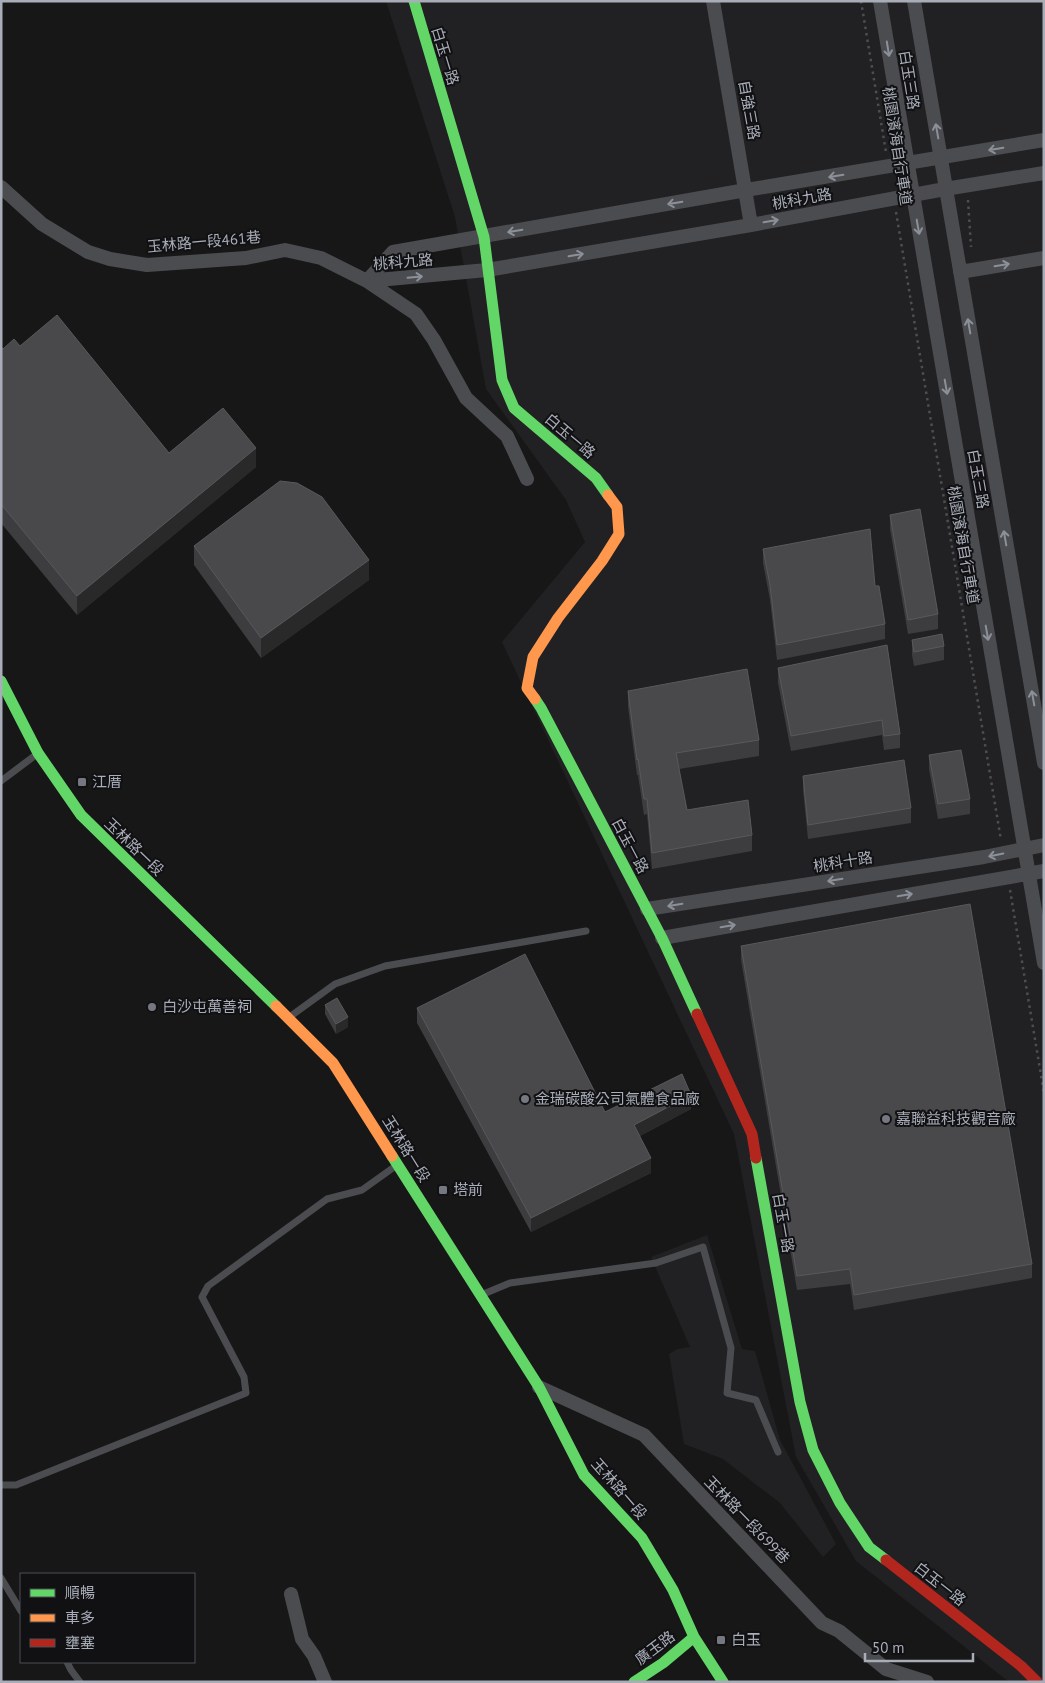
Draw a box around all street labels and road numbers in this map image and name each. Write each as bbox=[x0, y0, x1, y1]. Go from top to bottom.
street label: 白玉一路 bbox=[428, 24, 463, 87]
street label: 白玉三路 bbox=[895, 49, 924, 111]
street label: 自強三路 bbox=[735, 79, 764, 141]
street label: 桃園濱海自行車道 bbox=[879, 85, 916, 207]
street label: 桃科九路 bbox=[771, 184, 833, 213]
street label: 玉林路一段461巷 bbox=[146, 227, 262, 256]
street label: 桃科九路 bbox=[372, 249, 434, 274]
street label: 白玉一路 bbox=[541, 409, 599, 462]
street label: 白玉三路 bbox=[964, 448, 993, 510]
street label: 桃園濱海自行車道 bbox=[944, 484, 983, 606]
street label: 玉林路一段 bbox=[101, 814, 168, 880]
street label: 白玉一路 bbox=[608, 815, 653, 877]
street label: 桃科十路 bbox=[812, 847, 874, 876]
street label: 玉林路一段 bbox=[378, 1112, 434, 1186]
street label: 白玉一路 bbox=[769, 1192, 798, 1254]
street label: 玉林路一段 bbox=[588, 1454, 651, 1523]
street label: 玉林路一段699巷 bbox=[701, 1472, 794, 1567]
street label: 白玉一路 bbox=[911, 1558, 970, 1610]
street label: 廣玉路 bbox=[631, 1626, 678, 1669]

